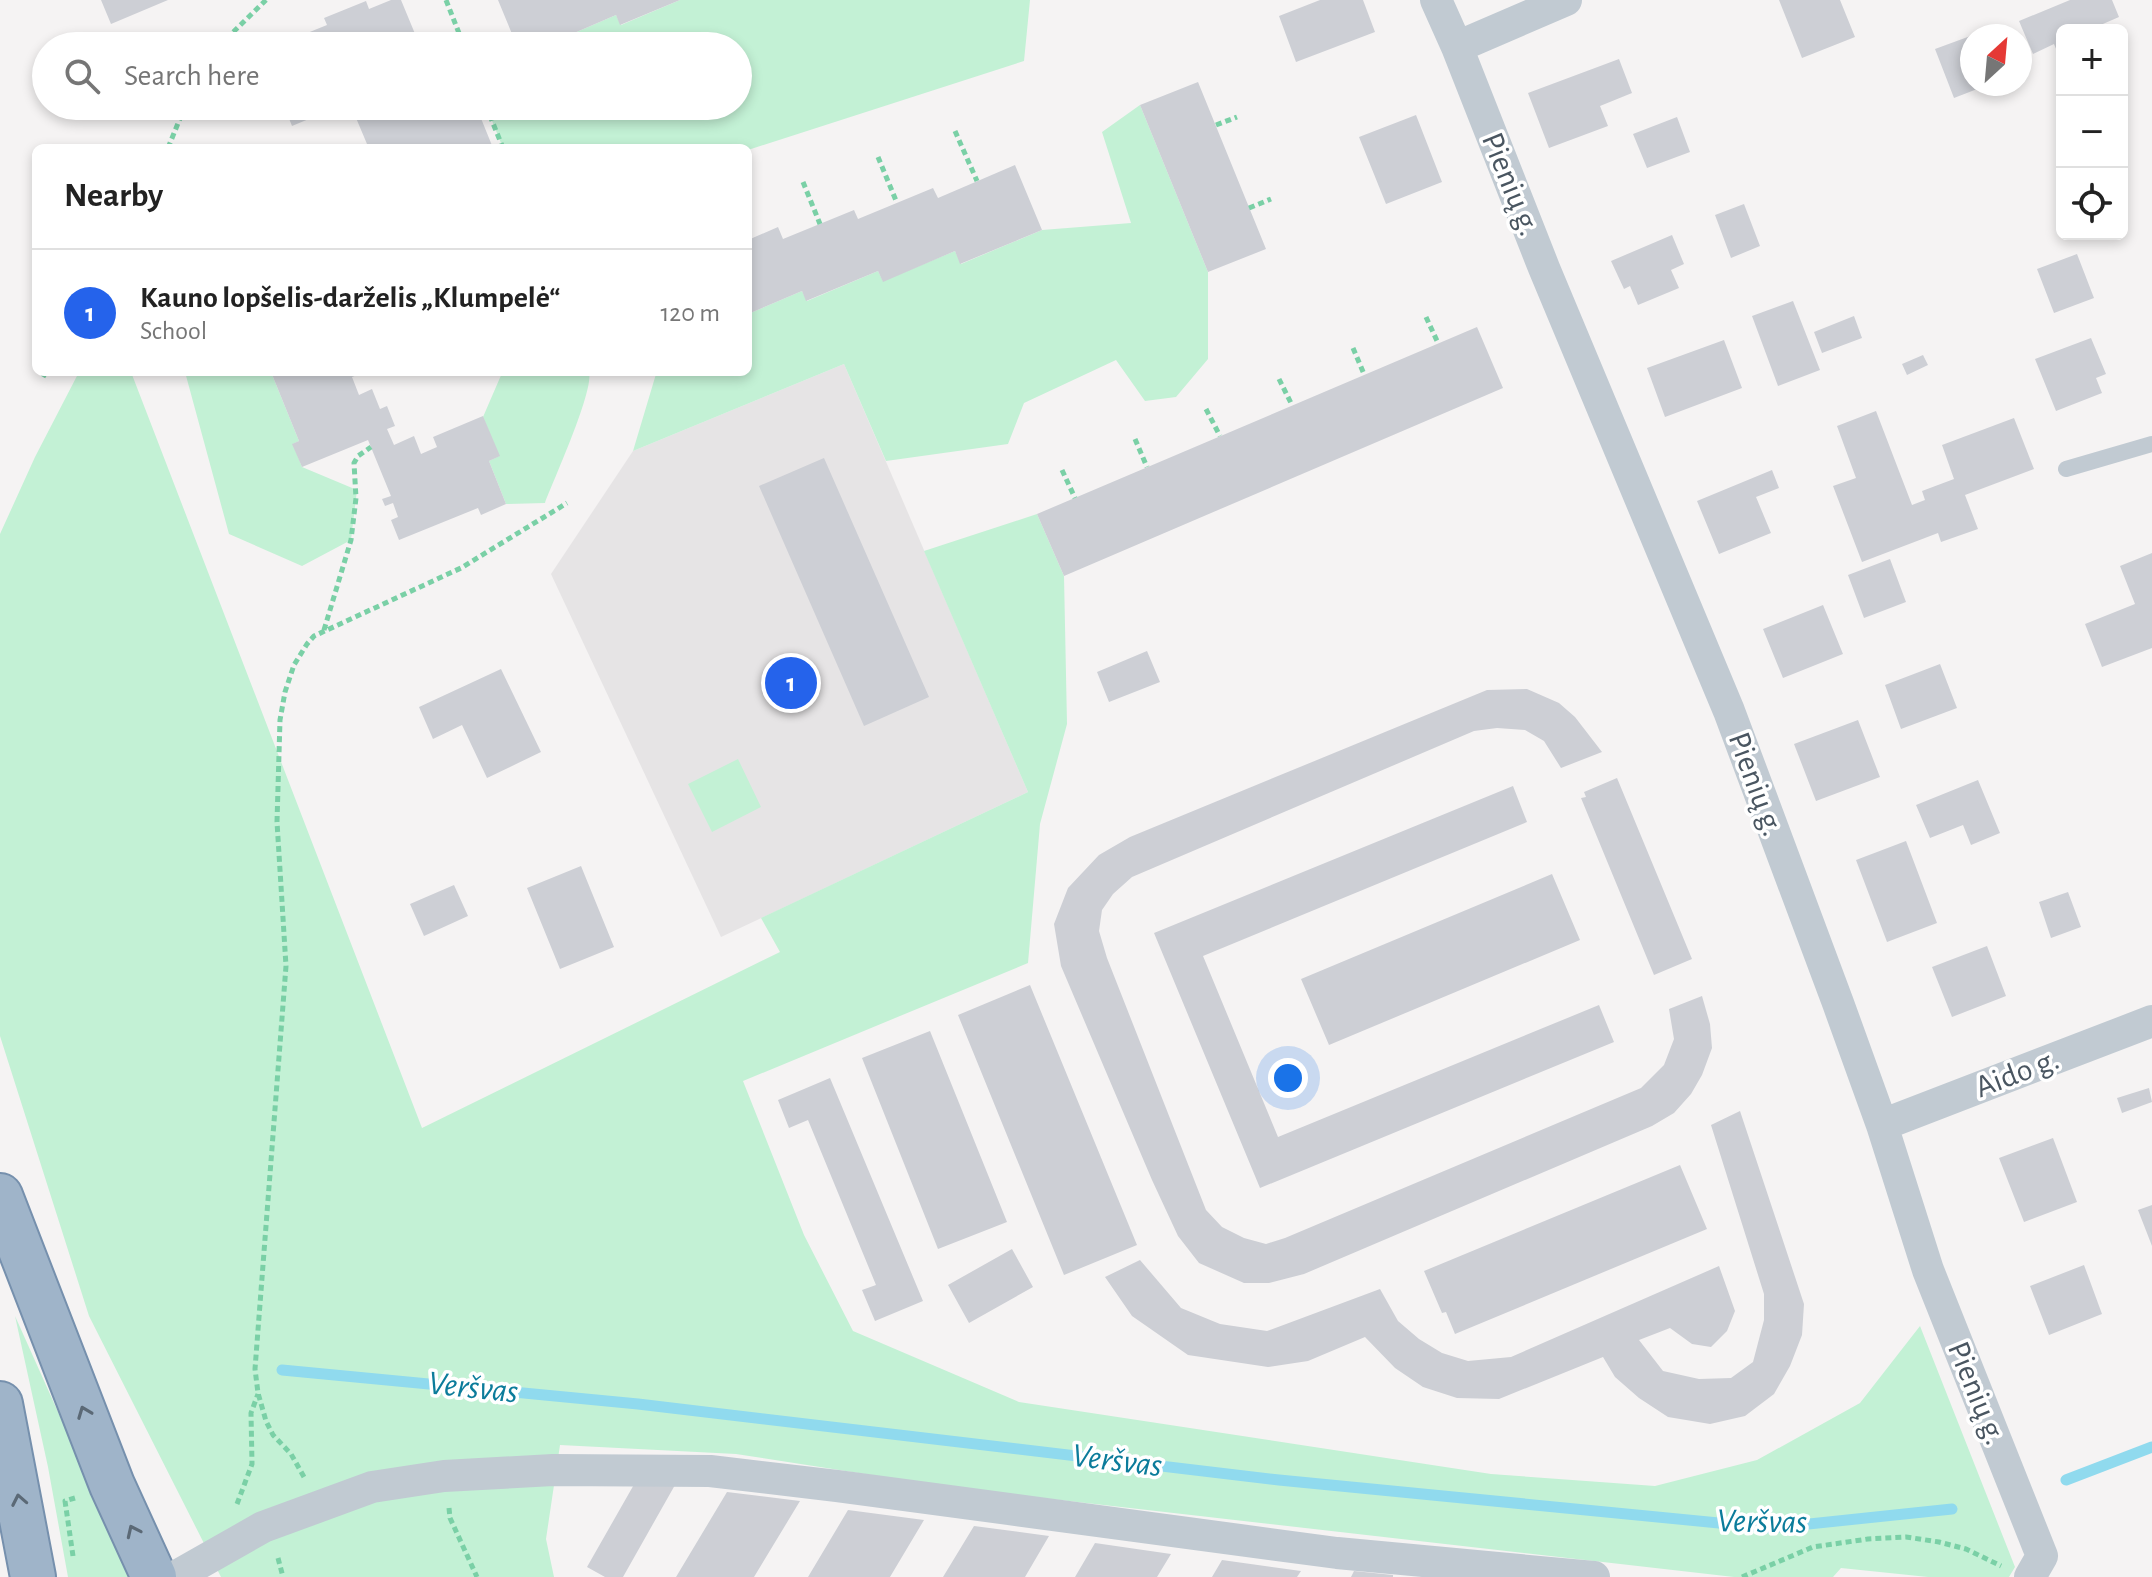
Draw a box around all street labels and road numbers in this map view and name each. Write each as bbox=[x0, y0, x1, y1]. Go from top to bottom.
street label: Pienių g. bbox=[1475, 128, 1546, 240]
street label: Pienių g. bbox=[1722, 728, 1789, 841]
street label: Aido g. bbox=[1971, 1043, 2063, 1103]
street label: Pienių g. bbox=[1941, 1337, 2012, 1449]

